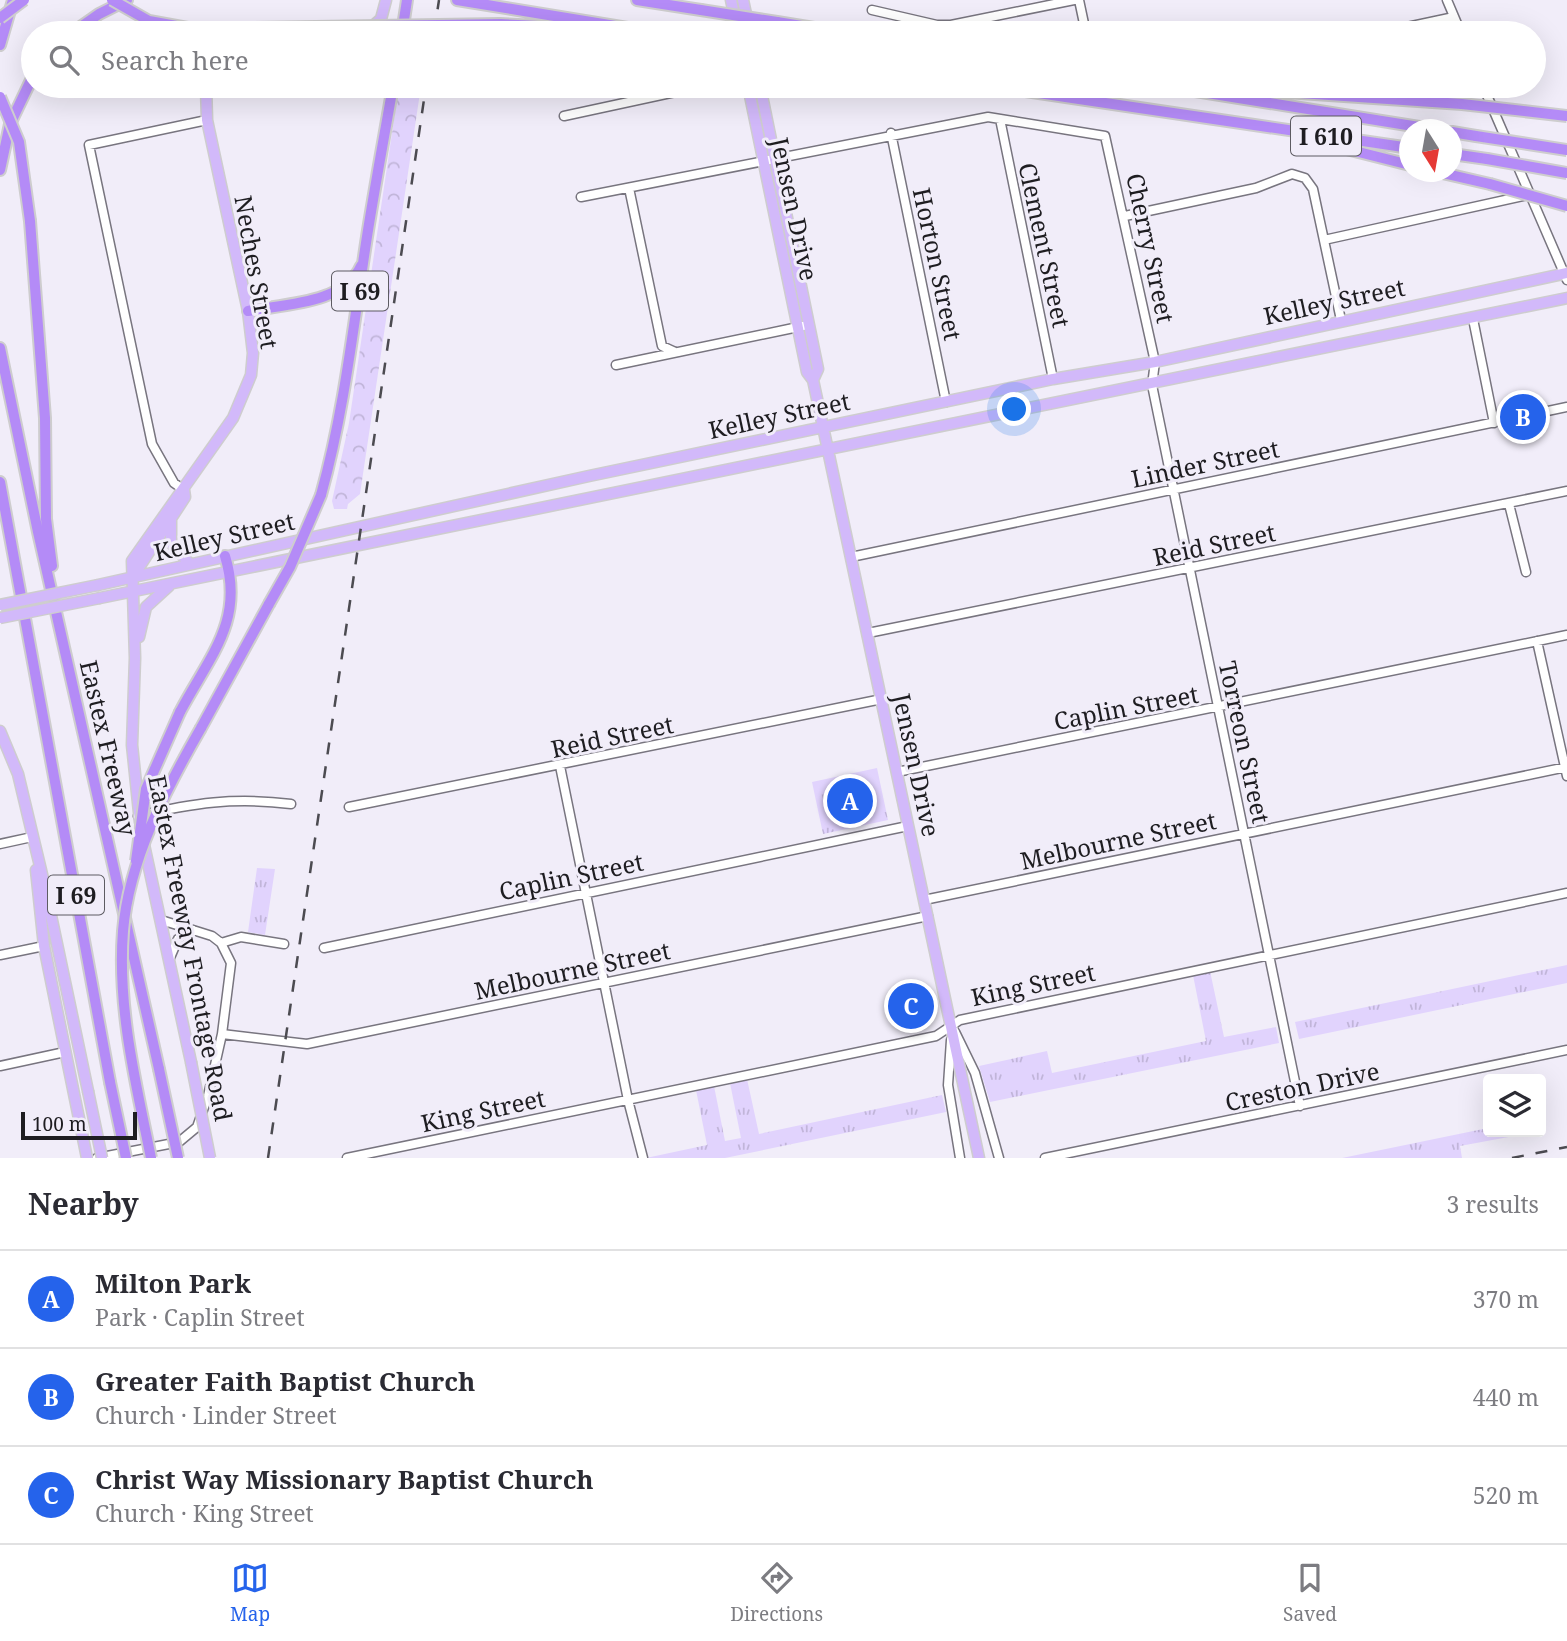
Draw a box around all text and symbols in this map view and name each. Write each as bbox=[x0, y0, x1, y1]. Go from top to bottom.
search box bbox=[21, 21, 1546, 98]
icon: search bbox=[45, 41, 83, 79]
text: Search here bbox=[101, 42, 249, 78]
road number: I 610 bbox=[1291, 116, 1361, 155]
north arrow bbox=[1399, 119, 1462, 182]
street label: Jensen Drive bbox=[764, 133, 826, 284]
street label: Clement Street bbox=[1011, 160, 1079, 330]
street label: Cherry Street bbox=[1119, 170, 1183, 326]
street label: Horton Street bbox=[906, 185, 970, 343]
street label: Neches Street bbox=[227, 193, 287, 351]
street label: Kelley Street bbox=[1260, 270, 1408, 332]
road number: I 69 bbox=[332, 272, 388, 310]
street label: Kelley Street bbox=[705, 384, 853, 446]
pin: B bbox=[1500, 391, 1546, 443]
your location bbox=[997, 392, 1031, 426]
street label: Linder Street bbox=[1128, 431, 1282, 495]
street label: Kelley Street bbox=[150, 504, 298, 568]
street label: Reid Street bbox=[1150, 515, 1278, 573]
street label: Eastex Freeway bbox=[73, 657, 145, 839]
street label: Torreon Street bbox=[1212, 658, 1278, 826]
street label: Caplin Street bbox=[1051, 677, 1201, 737]
street label: Jensen Drive bbox=[886, 689, 948, 840]
street label: Reid Street bbox=[548, 707, 676, 765]
street label: Eastex Freeway Frontage Road bbox=[141, 772, 241, 1124]
pin: A bbox=[827, 775, 873, 827]
street label: Melbourne Street bbox=[1017, 803, 1219, 877]
street label: Caplin Street bbox=[496, 845, 646, 907]
road number: I 69 bbox=[48, 876, 104, 914]
street label: Melbourne Street bbox=[471, 933, 673, 1007]
street label: King Street bbox=[968, 955, 1098, 1013]
pin: C bbox=[888, 980, 934, 1032]
street label: Creston Drive bbox=[1222, 1054, 1382, 1118]
map controls bbox=[1483, 1074, 1546, 1137]
button: layers bbox=[1483, 1074, 1546, 1137]
street label: King Street bbox=[418, 1081, 548, 1139]
scale bar bbox=[21, 1109, 136, 1141]
text: 100 m bbox=[32, 1111, 87, 1137]
text: Nearby bbox=[28, 1183, 139, 1224]
text: 3 results bbox=[1446, 1188, 1539, 1220]
text: Milton Park bbox=[95, 1265, 251, 1301]
text: A bbox=[42, 1283, 60, 1315]
text: 370 m bbox=[1473, 1283, 1539, 1315]
text: Park · Caplin Street bbox=[95, 1301, 304, 1333]
text: Greater Faith Baptist Church bbox=[95, 1363, 475, 1399]
text: B bbox=[43, 1381, 59, 1413]
text: 440 m bbox=[1473, 1381, 1539, 1413]
text: Church · Linder Street bbox=[95, 1399, 337, 1431]
text: Christ Way Missionary Baptist Church bbox=[95, 1461, 594, 1497]
text: C bbox=[43, 1479, 59, 1511]
text: 520 m bbox=[1473, 1479, 1539, 1511]
text: Church · King Street bbox=[95, 1497, 314, 1529]
tab: Map bbox=[230, 1559, 270, 1627]
tab: Directions bbox=[730, 1559, 823, 1627]
tab: Saved bbox=[1283, 1559, 1337, 1627]

